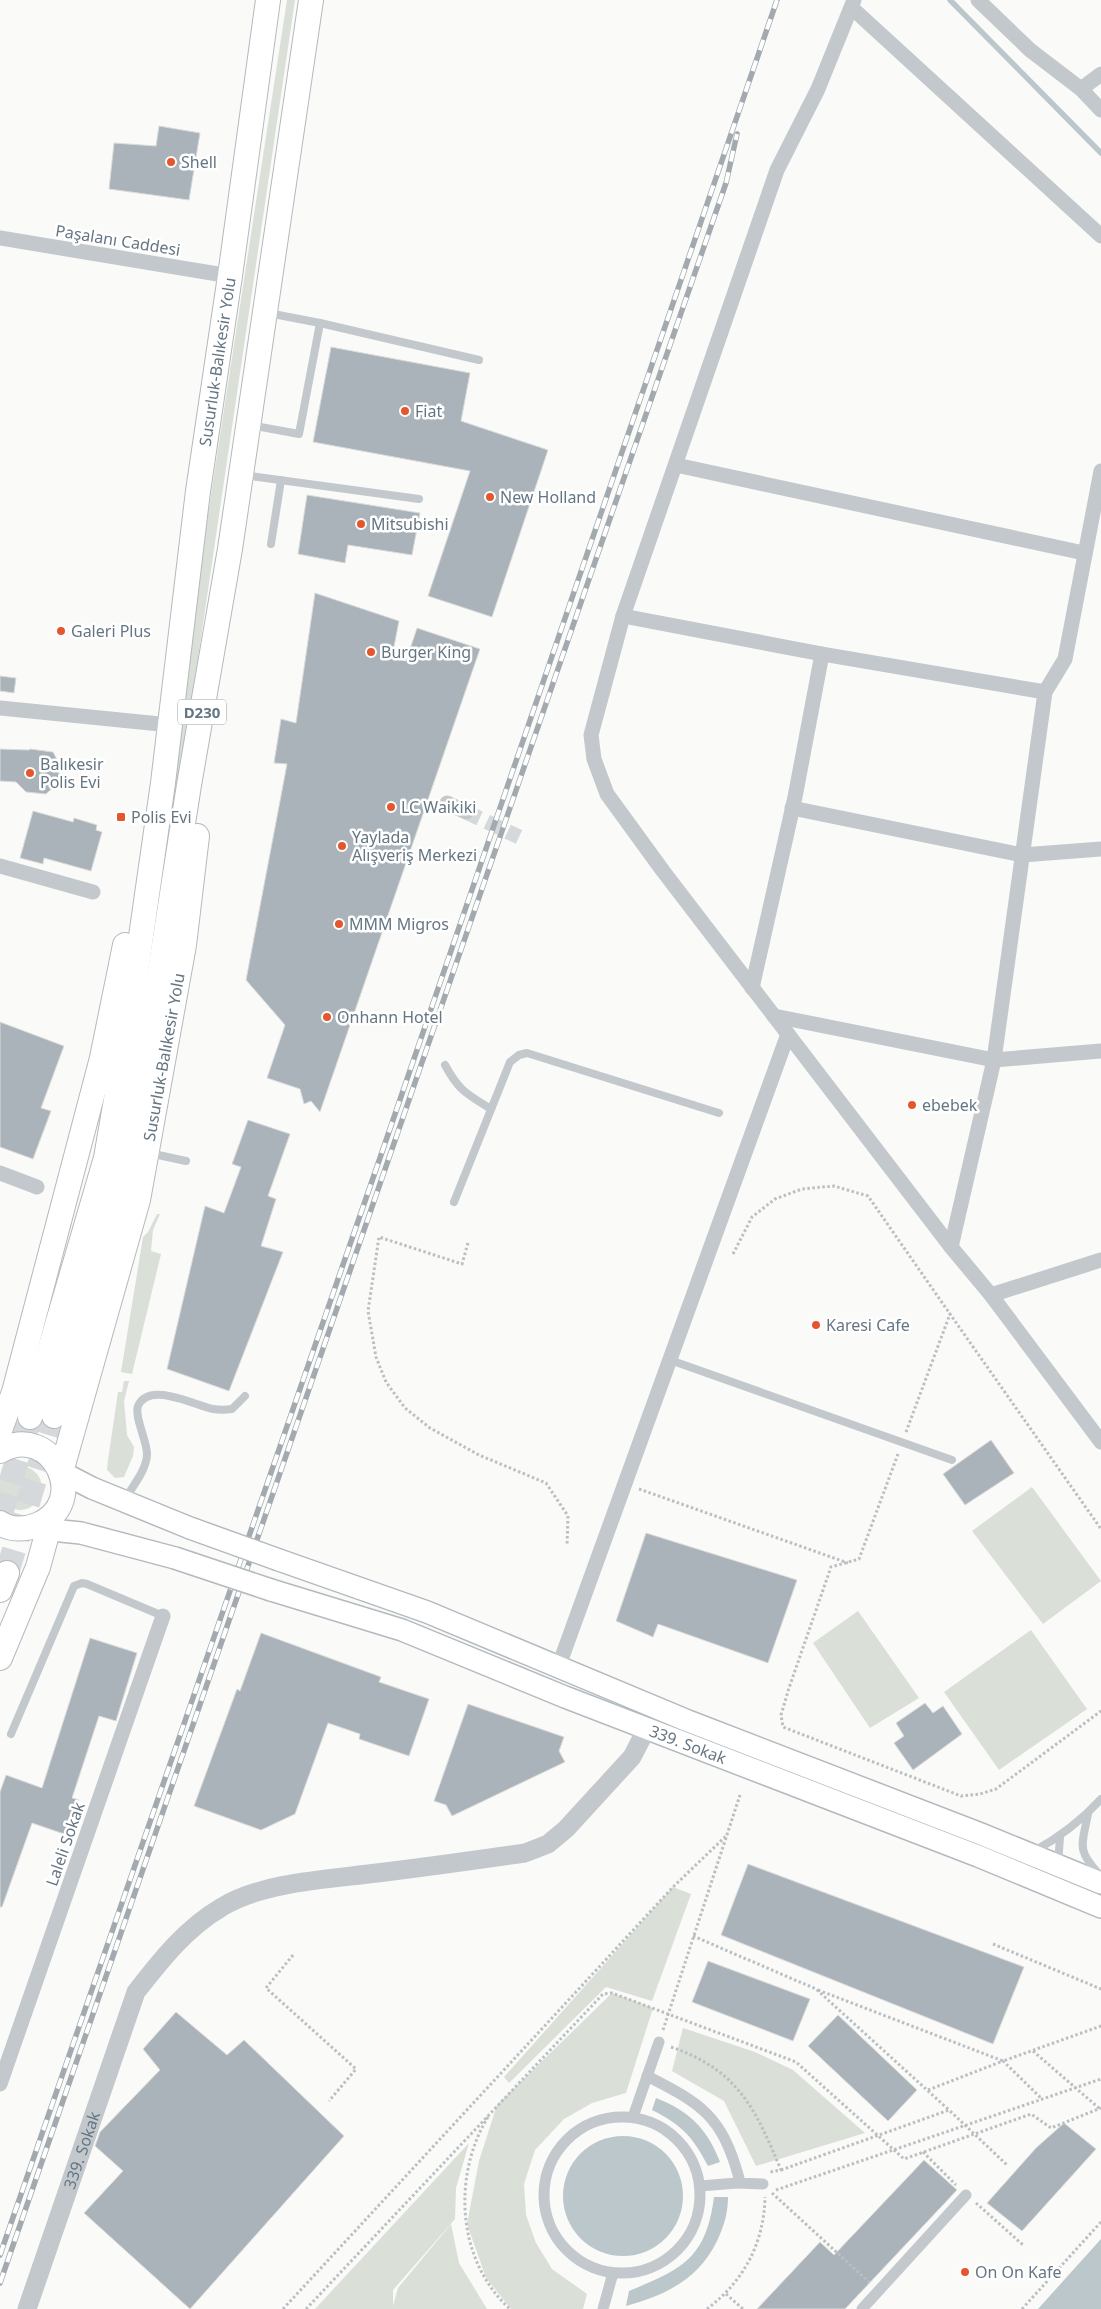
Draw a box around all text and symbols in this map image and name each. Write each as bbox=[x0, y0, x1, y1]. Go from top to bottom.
place label: Shell bbox=[181, 151, 217, 173]
marker: Shell bbox=[165, 156, 177, 168]
street label: Paşalanı Caddesi bbox=[54, 219, 182, 261]
street label: Susurluk-Balıkesir Yolu bbox=[194, 276, 241, 448]
place label: Fiat bbox=[415, 400, 442, 422]
marker: Fiat bbox=[399, 405, 411, 417]
place label: New Holland bbox=[500, 486, 596, 508]
marker: New Holland bbox=[484, 491, 496, 503]
place label: Mitsubishi bbox=[371, 513, 449, 535]
marker: Mitsubishi bbox=[355, 518, 367, 530]
place label: Galeri Plus bbox=[71, 620, 151, 642]
marker: Galeri Plus bbox=[55, 625, 67, 637]
place label: Burger King bbox=[381, 641, 471, 663]
marker: Burger King bbox=[365, 646, 377, 658]
road number: D230 bbox=[178, 700, 226, 724]
place label: Balıkesir Polis Evi bbox=[40, 753, 104, 793]
marker: Balıkesir Polis Evi bbox=[24, 767, 36, 779]
place label: LC Waikiki bbox=[401, 796, 476, 818]
marker: LC Waikiki bbox=[385, 801, 397, 813]
place label: Polis Evi bbox=[131, 806, 192, 828]
marker: Polis Evi bbox=[115, 811, 127, 823]
place label: Yaylada Alışveriş Merkezi bbox=[352, 826, 477, 866]
marker: Yaylada Alışveriş Merkezi bbox=[336, 840, 348, 852]
place label: MMM Migros bbox=[349, 913, 449, 935]
marker: MMM Migros bbox=[333, 918, 345, 930]
street label: Susurluk-Balıkesir Yolu bbox=[138, 971, 190, 1143]
place label: Onhann Hotel bbox=[337, 1006, 443, 1028]
marker: Onhann Hotel bbox=[321, 1011, 333, 1023]
place label: ebebek bbox=[922, 1094, 978, 1116]
marker: ebebek bbox=[906, 1099, 918, 1111]
place label: Karesi Cafe bbox=[826, 1314, 910, 1336]
marker: Karesi Cafe bbox=[810, 1319, 822, 1331]
street label: 339. Sokak bbox=[646, 1720, 730, 1769]
street label: Laleli Sokak bbox=[40, 1799, 90, 1889]
street label: 339. Sokak bbox=[58, 2108, 105, 2192]
place label: On On Kafe bbox=[975, 2261, 1062, 2283]
marker: On On Kafe bbox=[959, 2266, 971, 2278]

